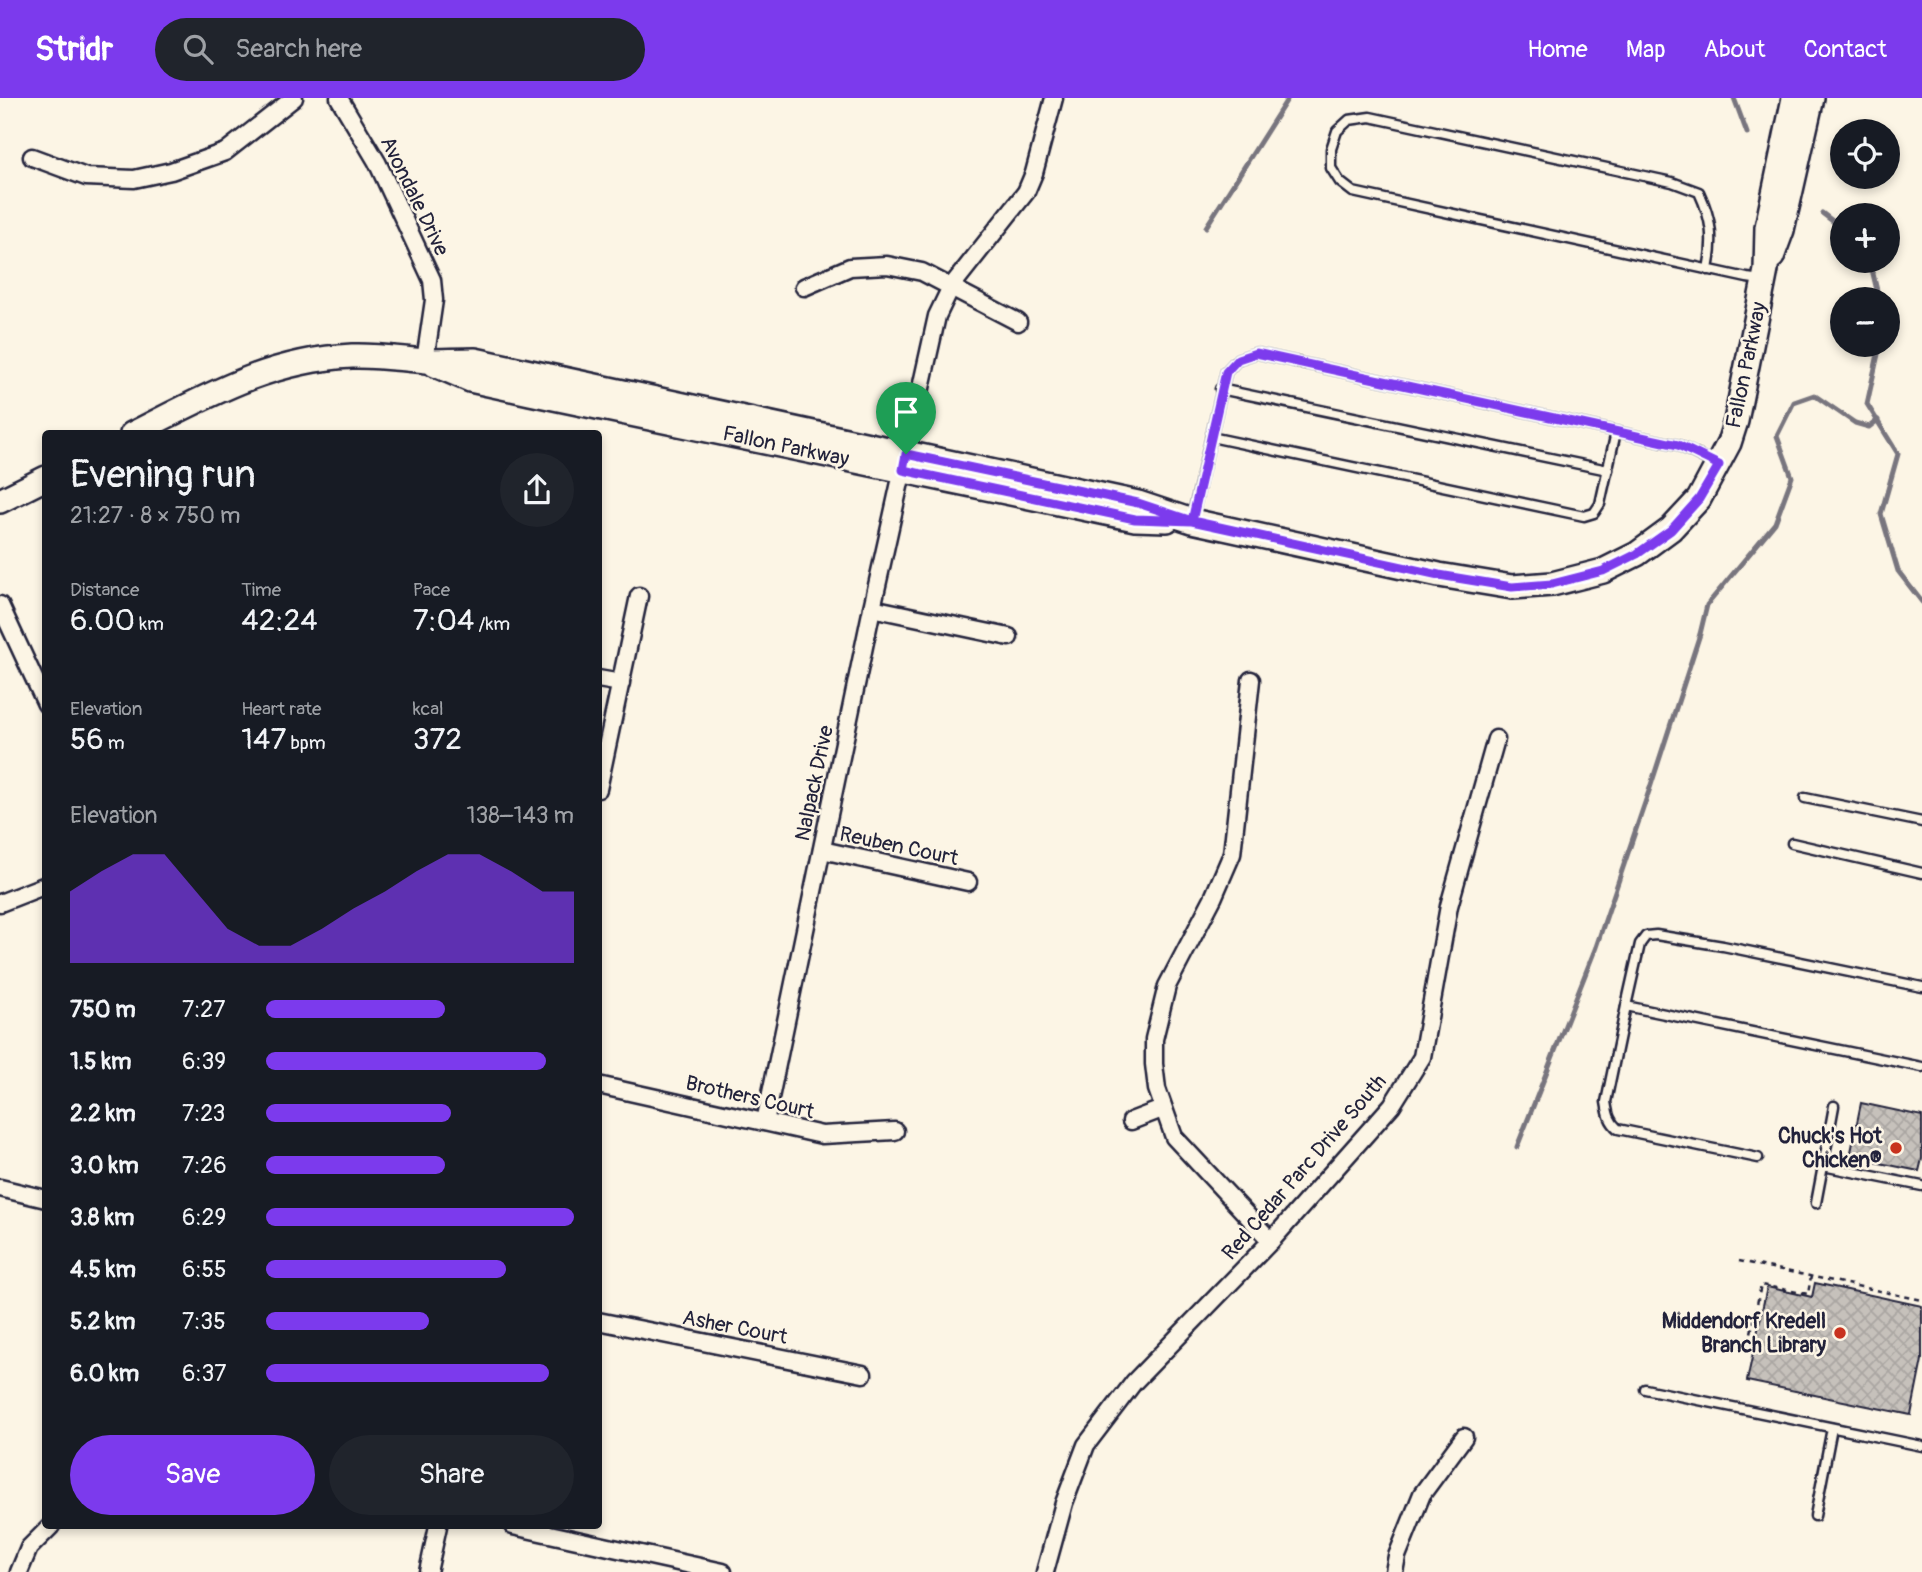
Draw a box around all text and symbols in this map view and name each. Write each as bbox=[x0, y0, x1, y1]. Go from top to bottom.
search box bbox=[155, 18, 645, 81]
text: Stridr bbox=[35, 29, 113, 70]
icon: search bbox=[179, 30, 217, 68]
text: Search here bbox=[235, 33, 362, 65]
text: Home bbox=[1527, 35, 1588, 64]
text: Map bbox=[1626, 35, 1666, 64]
text: About bbox=[1704, 35, 1766, 64]
text: Contact bbox=[1804, 35, 1887, 64]
map controls bbox=[1830, 119, 1900, 357]
button: locate bbox=[1830, 119, 1900, 189]
street label: Avondale Drive bbox=[374, 132, 455, 261]
button: + bbox=[1830, 203, 1900, 273]
button: − bbox=[1830, 287, 1900, 357]
street label: Fallon Parkway bbox=[1720, 300, 1773, 431]
pin bbox=[876, 382, 936, 454]
icon: arrive bbox=[887, 393, 925, 431]
street label: Fallon Parkway bbox=[720, 420, 851, 473]
text: Evening run bbox=[70, 451, 256, 499]
button: share bbox=[500, 453, 574, 527]
text: 21:27 · 8 × 750 m bbox=[70, 501, 240, 530]
text: Distance bbox=[70, 578, 139, 602]
text: Time bbox=[241, 578, 281, 602]
text: Pace bbox=[413, 578, 450, 602]
text: 6.00 bbox=[70, 602, 135, 639]
text: 42:24 bbox=[241, 602, 318, 639]
text: 7:04 bbox=[413, 602, 474, 639]
text: km bbox=[135, 612, 164, 636]
text: /km bbox=[474, 612, 510, 636]
text: Elevation bbox=[70, 697, 142, 721]
text: Heart rate bbox=[241, 697, 321, 721]
text: kcal bbox=[413, 697, 444, 721]
text: 56 bbox=[70, 721, 104, 758]
text: 147 bbox=[241, 721, 286, 758]
text: 372 bbox=[413, 721, 462, 758]
street label: Nalpack Drive bbox=[789, 722, 840, 843]
text: m bbox=[104, 731, 125, 755]
text: bpm bbox=[286, 731, 326, 755]
text: Elevation bbox=[70, 801, 158, 830]
text: 138–143 m bbox=[466, 801, 574, 830]
street label: Reuben Court bbox=[837, 821, 961, 872]
text: 750 m bbox=[70, 995, 136, 1024]
text: 7:27 bbox=[182, 995, 225, 1024]
text: 1.5 km bbox=[70, 1047, 132, 1076]
text: 6:39 bbox=[182, 1047, 226, 1076]
street label: Red Cedar Parc Drive South bbox=[1216, 1069, 1393, 1266]
street label: Brothers Court bbox=[683, 1070, 817, 1126]
text: 2.2 km bbox=[70, 1099, 136, 1128]
text: 7:23 bbox=[182, 1099, 225, 1128]
place label: Chuck's Hot Chicken® bbox=[1778, 1123, 1883, 1174]
marker: Chuck's Hot Chicken® bbox=[1888, 1140, 1904, 1156]
text: 3.0 km bbox=[70, 1151, 139, 1180]
text: 7:26 bbox=[182, 1151, 227, 1180]
text: 3.8 km bbox=[70, 1203, 134, 1232]
text: 6:29 bbox=[182, 1203, 226, 1232]
text: 4.5 km bbox=[70, 1255, 136, 1284]
text: 6:55 bbox=[182, 1255, 226, 1284]
street label: Asher Court bbox=[680, 1304, 790, 1351]
text: 5.2 km bbox=[70, 1307, 135, 1336]
text: 7:35 bbox=[182, 1307, 226, 1336]
place label: Middendorf Kredell Branch Library bbox=[1662, 1308, 1826, 1359]
marker: Middendorf Kredell Branch Library bbox=[1832, 1325, 1848, 1341]
text: 6.0 km bbox=[70, 1359, 139, 1388]
text: 6:37 bbox=[182, 1359, 227, 1388]
button: Save bbox=[70, 1435, 315, 1515]
button: Share bbox=[329, 1435, 574, 1515]

